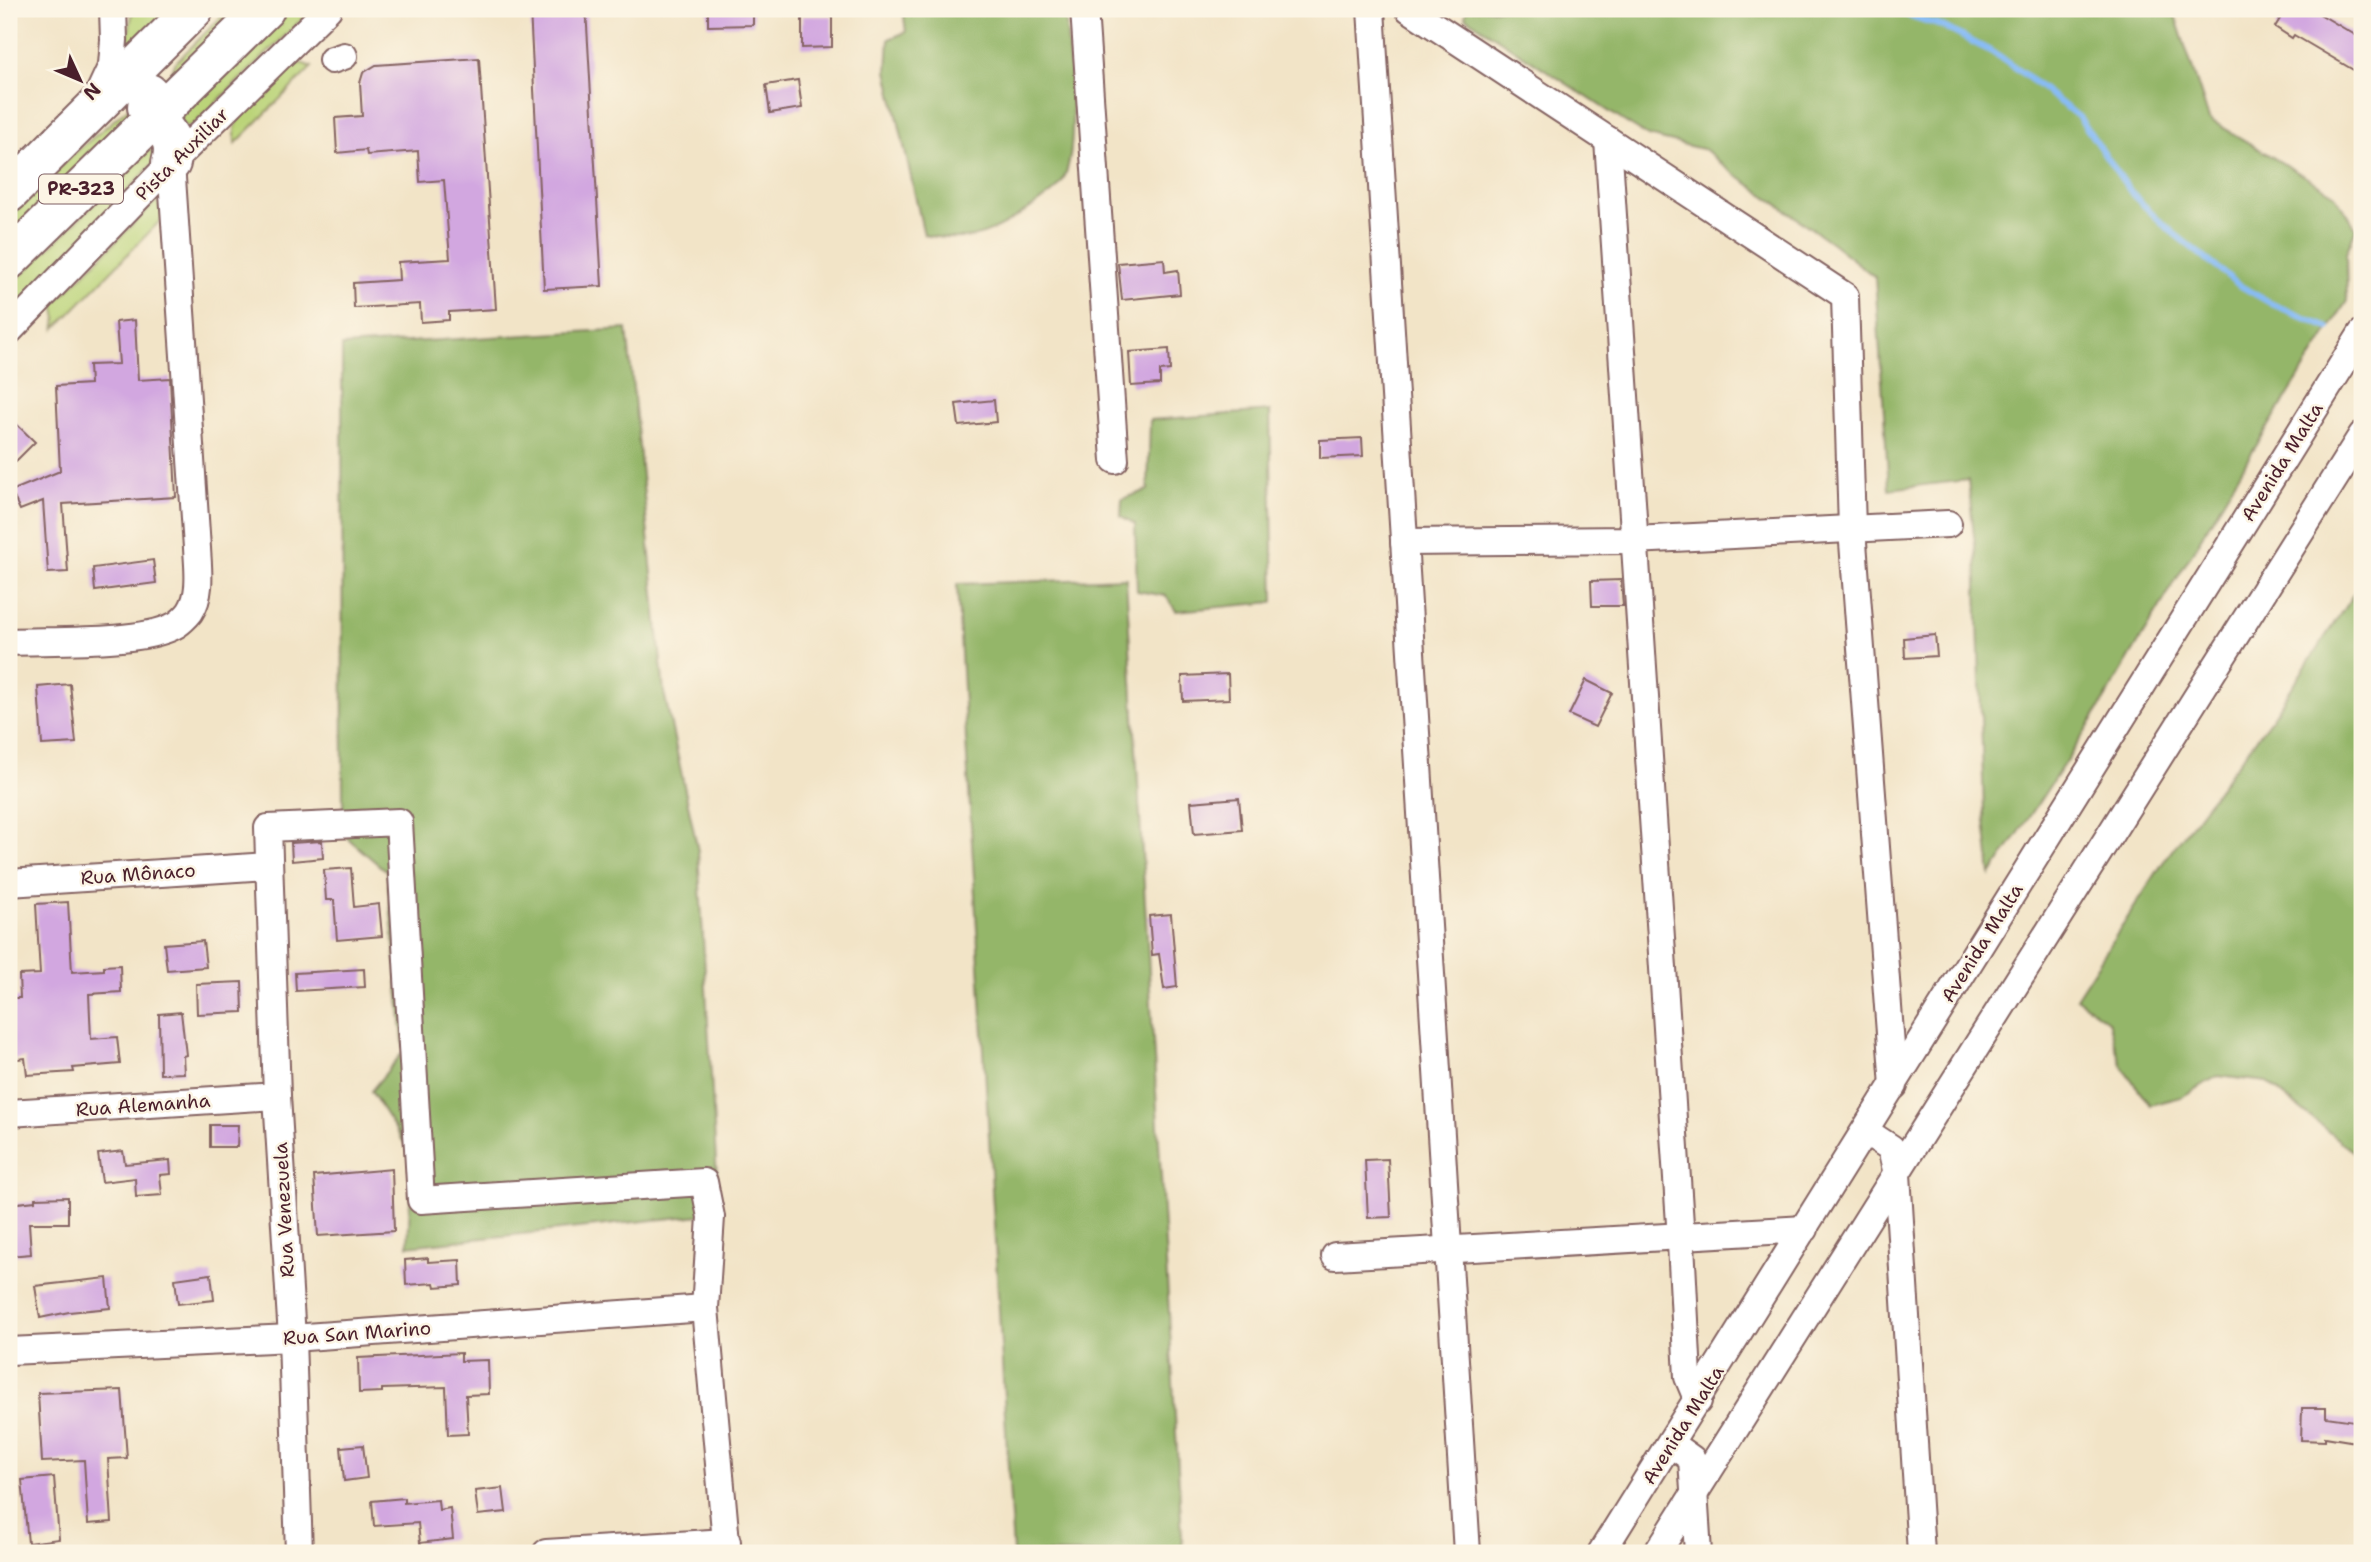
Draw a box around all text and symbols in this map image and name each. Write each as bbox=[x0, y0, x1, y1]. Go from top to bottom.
north arrow bbox=[46, 46, 116, 116]
text: N bbox=[78, 77, 106, 106]
street label: Pista Auxiliar bbox=[130, 102, 234, 206]
road number: PR-323 bbox=[39, 174, 123, 204]
street label: Avenida Malta bbox=[2235, 398, 2329, 526]
street label: Rua Mônaco bbox=[80, 858, 196, 890]
street label: Avenida Malta bbox=[1935, 879, 2029, 1007]
street label: Rua Alemanha bbox=[75, 1088, 211, 1122]
street label: Rua Venezuela bbox=[268, 1142, 300, 1278]
street label: Rua San Marino bbox=[282, 1315, 432, 1351]
street label: Avenida Malta bbox=[1636, 1361, 1730, 1489]

